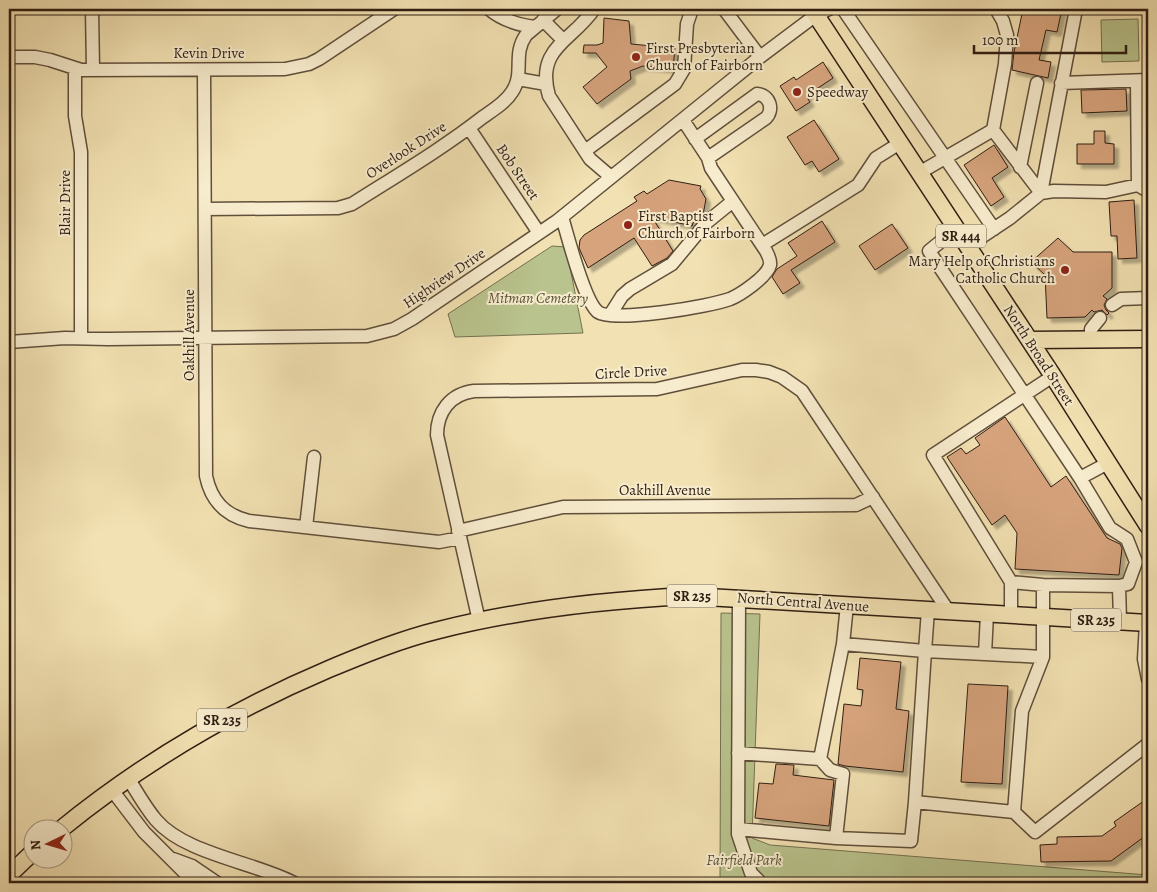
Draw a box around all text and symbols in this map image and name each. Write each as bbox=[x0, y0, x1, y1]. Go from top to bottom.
scale bar bbox=[974, 22, 1127, 54]
text: 100 m bbox=[982, 30, 1019, 50]
place label: First Presbyterian Church of Fairborn bbox=[646, 38, 763, 75]
street label: Kevin Drive bbox=[173, 43, 245, 63]
marker: First Presbyterian Church of Fairborn bbox=[630, 51, 642, 63]
place label: Speedway bbox=[807, 82, 868, 102]
marker: Speedway bbox=[791, 86, 803, 98]
street label: Overlook Drive bbox=[362, 116, 450, 183]
street label: Bob Street bbox=[492, 140, 544, 204]
street label: Blair Drive bbox=[55, 170, 75, 236]
place label: First Baptist Church of Fairborn bbox=[638, 206, 755, 243]
marker: First Baptist Church of Fairborn bbox=[622, 219, 634, 231]
road number: SR 444 bbox=[936, 225, 986, 248]
street label: Highview Drive bbox=[399, 243, 489, 313]
place label: Mary Help of Christians Catholic Church bbox=[908, 251, 1055, 288]
marker: Mary Help of Christians Catholic Church bbox=[1059, 264, 1071, 276]
park label: Mitman Cemetery bbox=[488, 288, 589, 308]
street label: Oakhill Avenue bbox=[179, 289, 199, 381]
street label: North Broad Street bbox=[999, 301, 1079, 409]
street label: Circle Drive bbox=[594, 360, 668, 384]
street label: Oakhill Avenue bbox=[619, 480, 711, 500]
road number: SR 235 bbox=[667, 584, 717, 608]
street label: North Central Avenue bbox=[736, 587, 870, 617]
road number: SR 235 bbox=[1071, 608, 1121, 632]
road number: SR 235 bbox=[197, 708, 247, 732]
north arrow bbox=[22, 820, 72, 870]
text: N bbox=[26, 839, 45, 851]
park label: Fairfield Park bbox=[706, 850, 782, 870]

